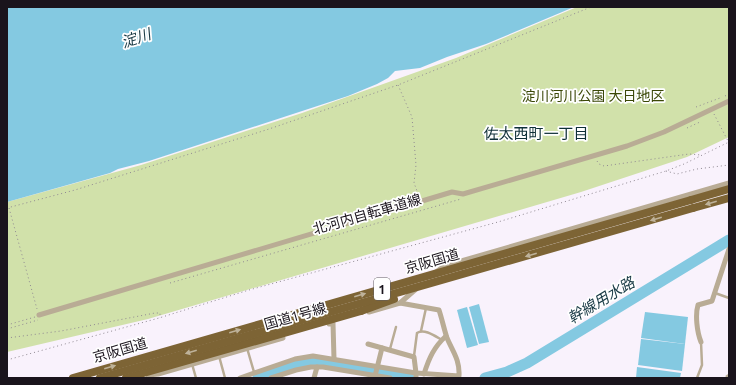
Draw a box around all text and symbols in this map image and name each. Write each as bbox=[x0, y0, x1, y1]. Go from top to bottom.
water label: 淀川 bbox=[119, 24, 155, 51]
park label: 淀川河川公園 大日地区 bbox=[521, 88, 665, 104]
district label: 佐太西町一丁目 bbox=[483, 125, 589, 142]
street label: 北河内自転車道線 bbox=[311, 191, 423, 237]
one-way arrow bbox=[705, 200, 717, 206]
one-way arrow bbox=[650, 216, 662, 222]
street label: 京阪国道 bbox=[403, 246, 461, 276]
one-way arrow bbox=[525, 252, 537, 258]
water label: 幹線用水路 bbox=[564, 272, 639, 327]
road number: 1 bbox=[374, 278, 390, 300]
one-way arrow bbox=[354, 292, 366, 298]
street label: 国道1号線 bbox=[262, 300, 328, 332]
one-way arrow bbox=[229, 328, 241, 334]
street label: 京阪国道 bbox=[91, 335, 149, 365]
one-way arrow bbox=[184, 349, 196, 355]
one-way arrow bbox=[105, 364, 117, 370]

